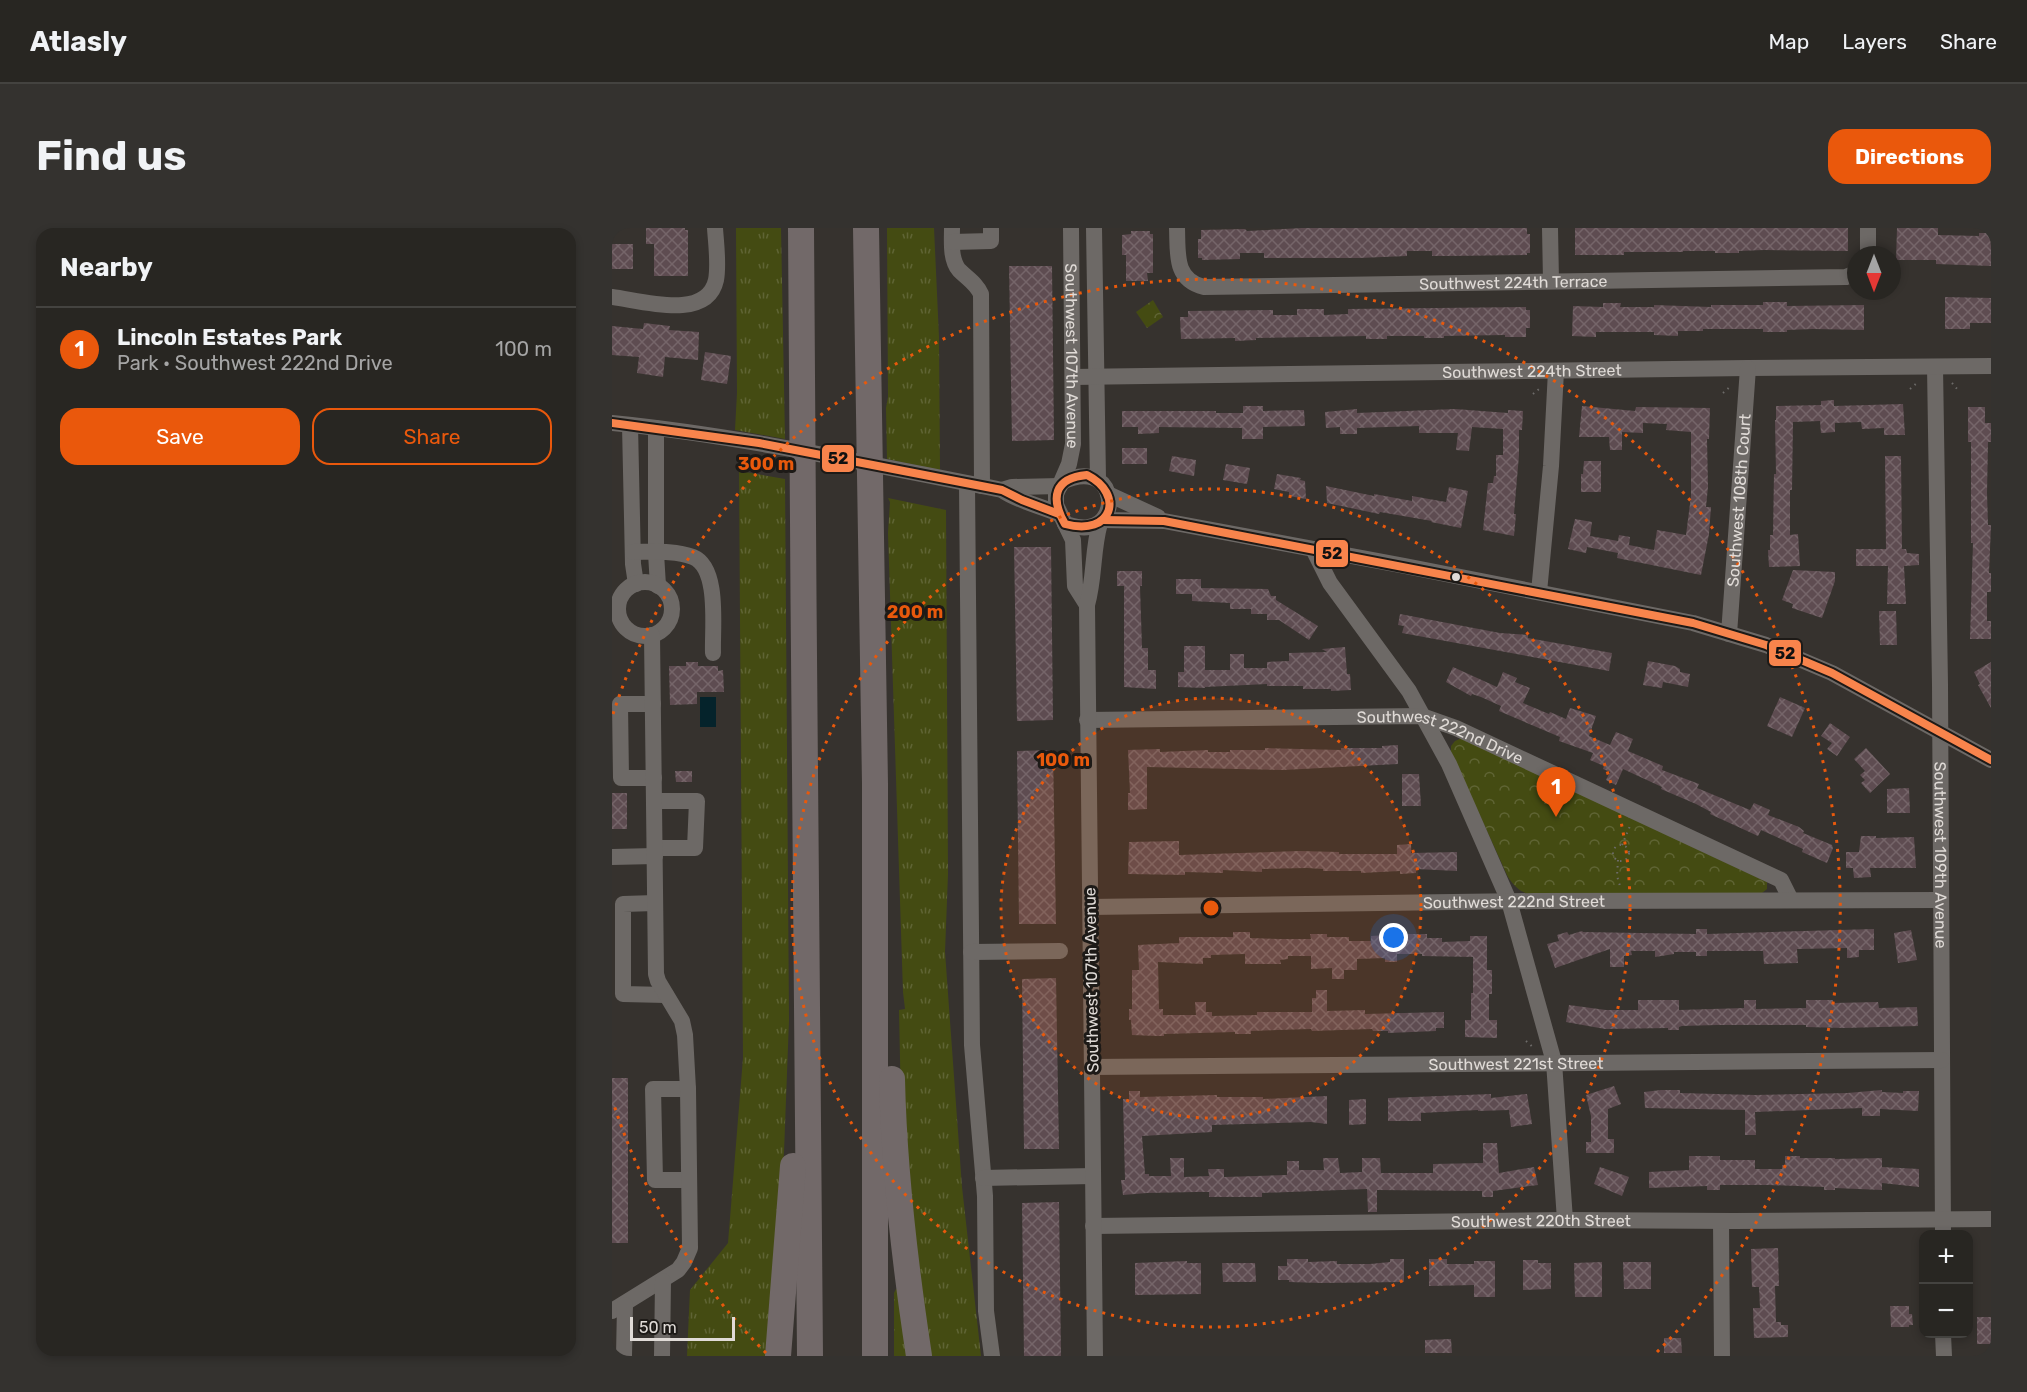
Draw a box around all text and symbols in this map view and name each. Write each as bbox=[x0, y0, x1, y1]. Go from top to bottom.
text: Atlasly bbox=[30, 25, 127, 58]
text: Map bbox=[1768, 29, 1809, 54]
text: Layers bbox=[1842, 29, 1907, 54]
text: Share bbox=[1940, 29, 1997, 54]
button: Directions bbox=[1828, 129, 1991, 184]
text: Find us bbox=[36, 131, 187, 181]
north arrow bbox=[1847, 246, 1901, 300]
text: Nearby bbox=[60, 252, 153, 283]
street label: Southwest 107th Avenue bbox=[1061, 263, 1083, 450]
street label: Southwest 224th Terrace bbox=[1419, 272, 1608, 294]
text: Lincoln Estates Park bbox=[117, 324, 342, 351]
text: 1 bbox=[75, 337, 84, 361]
text: 100 m bbox=[495, 337, 552, 361]
text: Park · Southwest 222nd Drive bbox=[117, 351, 393, 375]
street label: Southwest 224th Street bbox=[1442, 361, 1622, 382]
button: Save bbox=[60, 408, 300, 465]
button: Share bbox=[312, 408, 552, 465]
street label: Southwest 108th Court bbox=[1723, 413, 1755, 588]
line badge: 52 bbox=[821, 444, 855, 473]
text: 52 bbox=[828, 449, 848, 468]
text: 300 m bbox=[738, 453, 794, 475]
line badge: 52 bbox=[1315, 539, 1349, 568]
text: 52 bbox=[1322, 544, 1342, 563]
unlabelled marker bbox=[1450, 571, 1462, 583]
text: 200 m bbox=[887, 601, 943, 623]
line badge: 52 bbox=[1768, 639, 1802, 667]
text: 52 bbox=[1775, 644, 1795, 663]
street label: Southwest 222nd Drive bbox=[1357, 707, 1526, 768]
text: 100 m bbox=[1036, 749, 1090, 771]
street label: Southwest 109th Avenue bbox=[1930, 762, 1950, 948]
pin: 1 bbox=[1536, 768, 1576, 817]
street label: Southwest 107th Avenue bbox=[1080, 887, 1103, 1073]
street label: Southwest 222nd Street bbox=[1423, 892, 1605, 913]
centre of rings bbox=[1201, 898, 1221, 918]
your location bbox=[1379, 923, 1408, 952]
street label: Southwest 221st Street bbox=[1428, 1054, 1604, 1074]
street label: Southwest 220th Street bbox=[1451, 1211, 1631, 1231]
map controls bbox=[1919, 1230, 1973, 1338]
button: + bbox=[1919, 1230, 1973, 1284]
button: − bbox=[1919, 1284, 1973, 1338]
scale bar bbox=[630, 1314, 735, 1342]
text: 50 m bbox=[639, 1318, 677, 1337]

